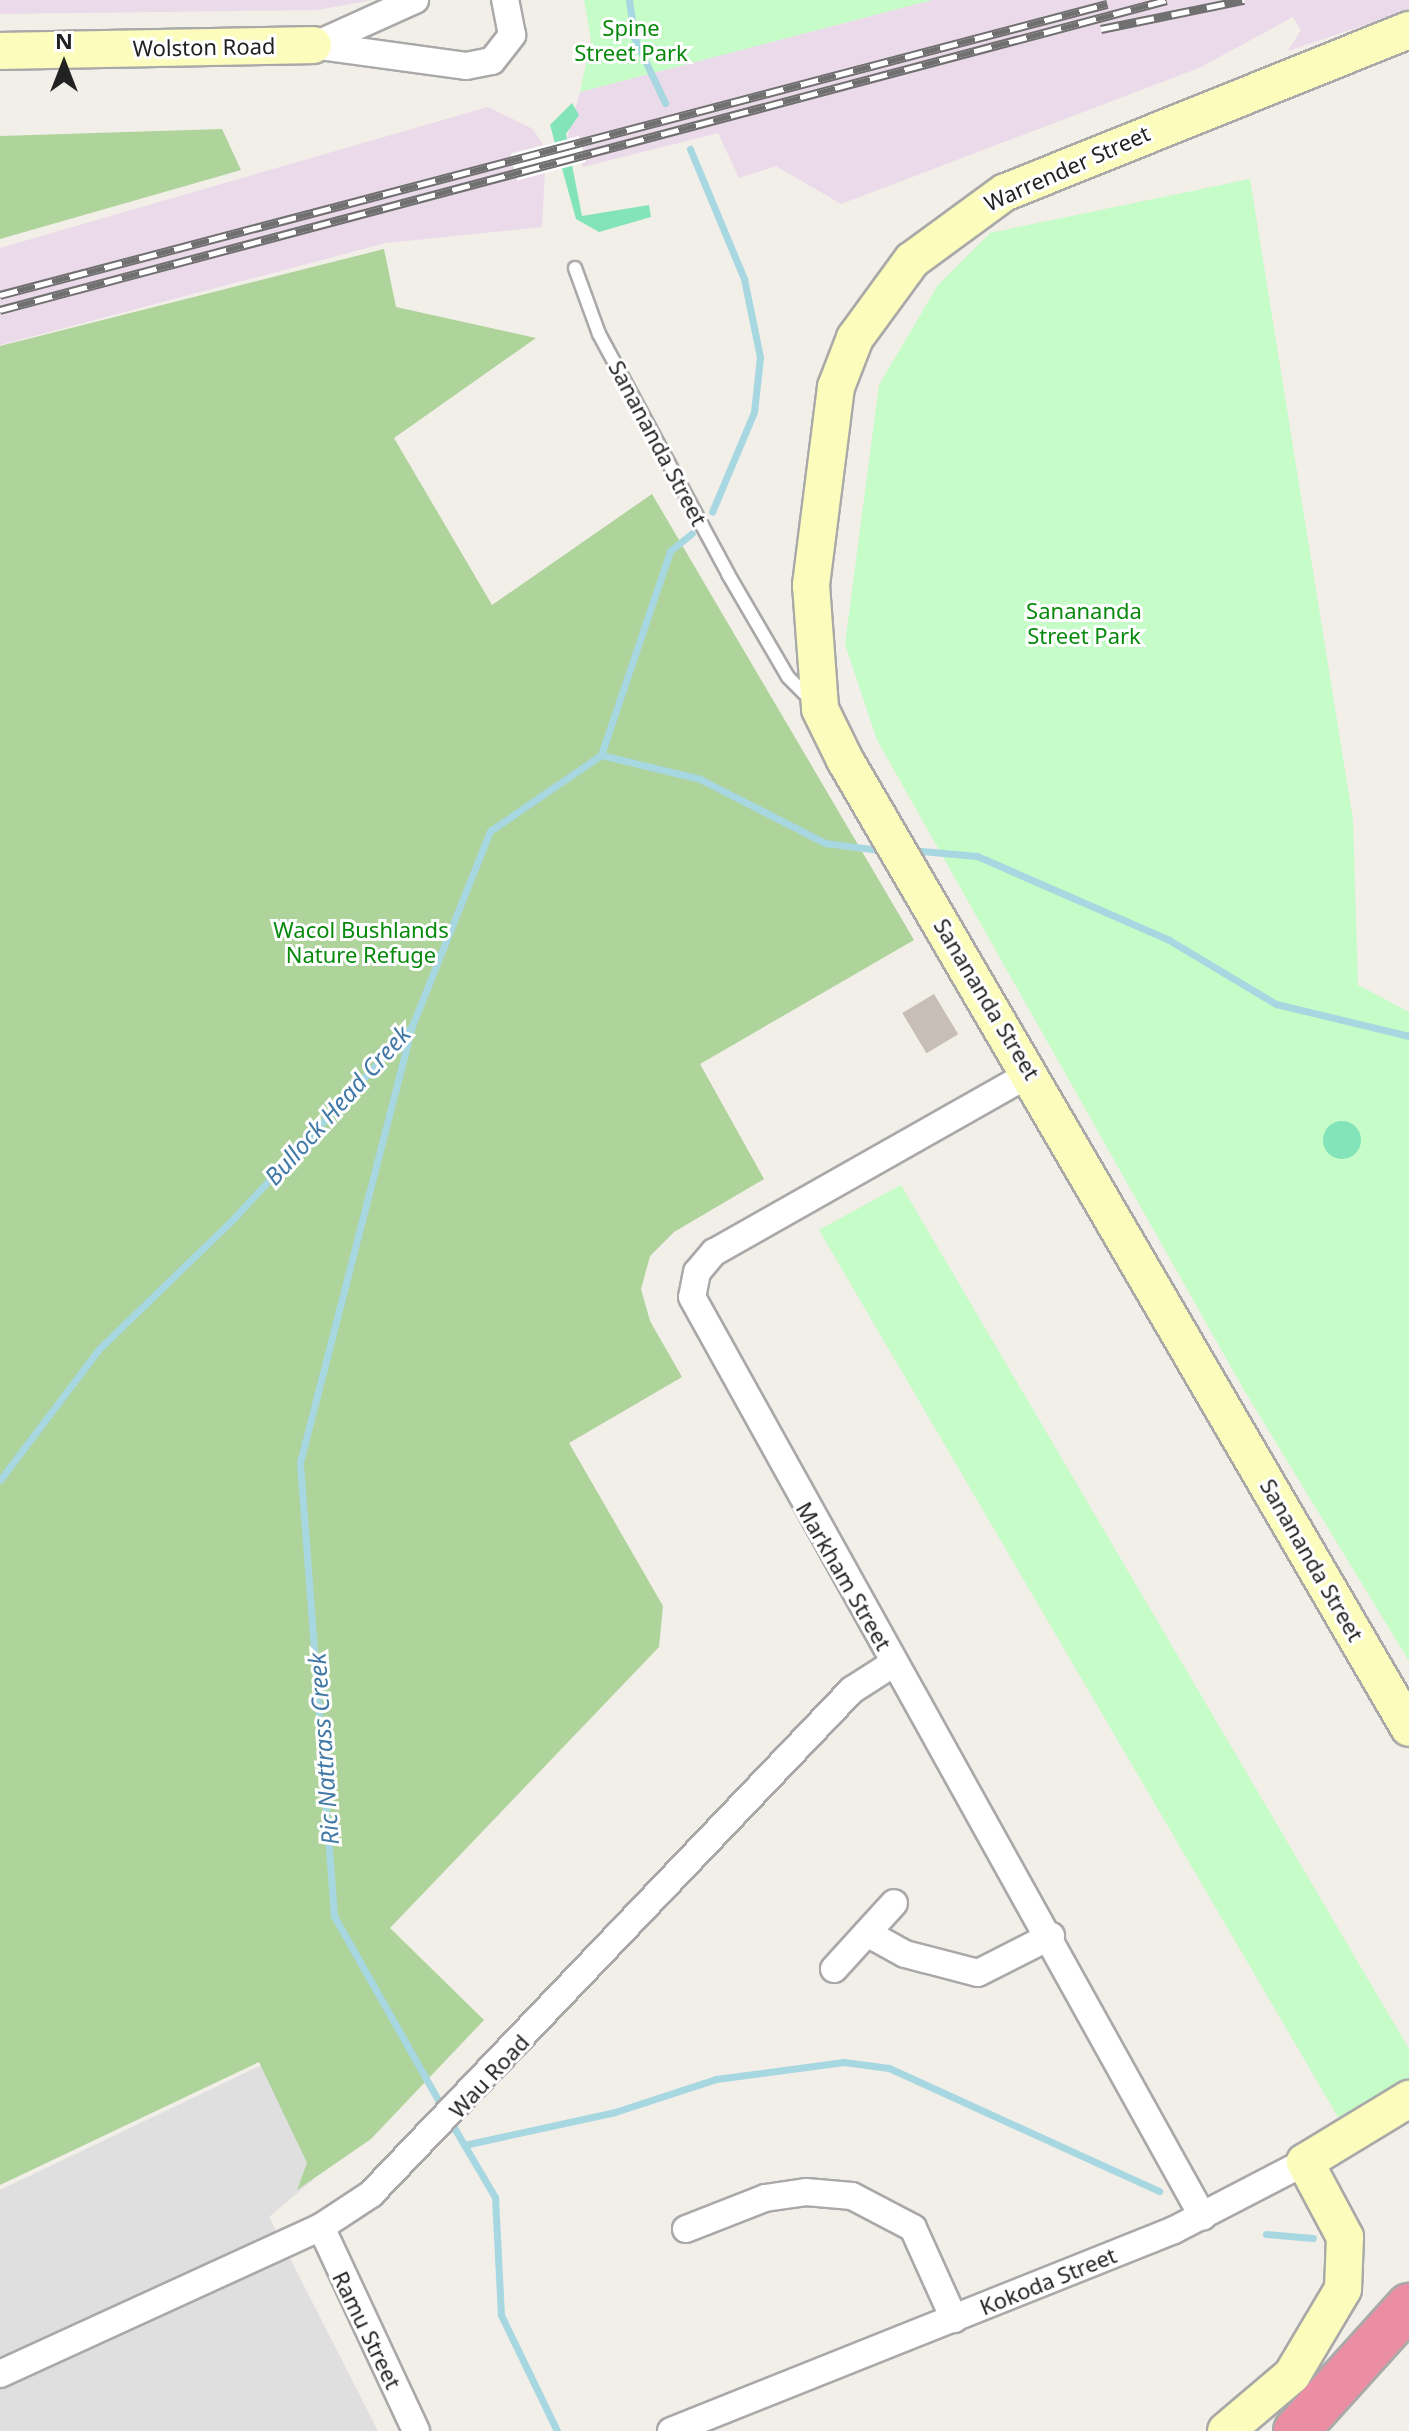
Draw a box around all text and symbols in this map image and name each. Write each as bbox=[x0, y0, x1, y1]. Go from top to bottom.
park label: Spine Street Park bbox=[574, 14, 688, 66]
north arrow bbox=[24, 24, 104, 104]
text: N bbox=[55, 25, 73, 55]
street label: Wolston Road bbox=[132, 33, 276, 61]
street label: Warrender Street bbox=[980, 120, 1154, 216]
street label: Sanananda Street bbox=[603, 356, 713, 530]
park label: Sanananda Street Park bbox=[1026, 597, 1142, 648]
street label: Sanananda Street bbox=[929, 914, 1045, 1084]
park label: Wacol Bushlands Nature Refuge bbox=[273, 916, 449, 968]
water label: Bullock Head Creek bbox=[258, 1019, 416, 1191]
street label: Sanananda Street bbox=[1255, 1474, 1369, 1646]
street label: Markham Street bbox=[791, 1497, 897, 1655]
water label: Ric Nattrass Creek bbox=[302, 1652, 344, 1846]
street label: Wau Road bbox=[444, 2029, 534, 2123]
street label: Kokoda Street bbox=[976, 2242, 1120, 2320]
street label: Ramu Street bbox=[327, 2267, 407, 2393]

